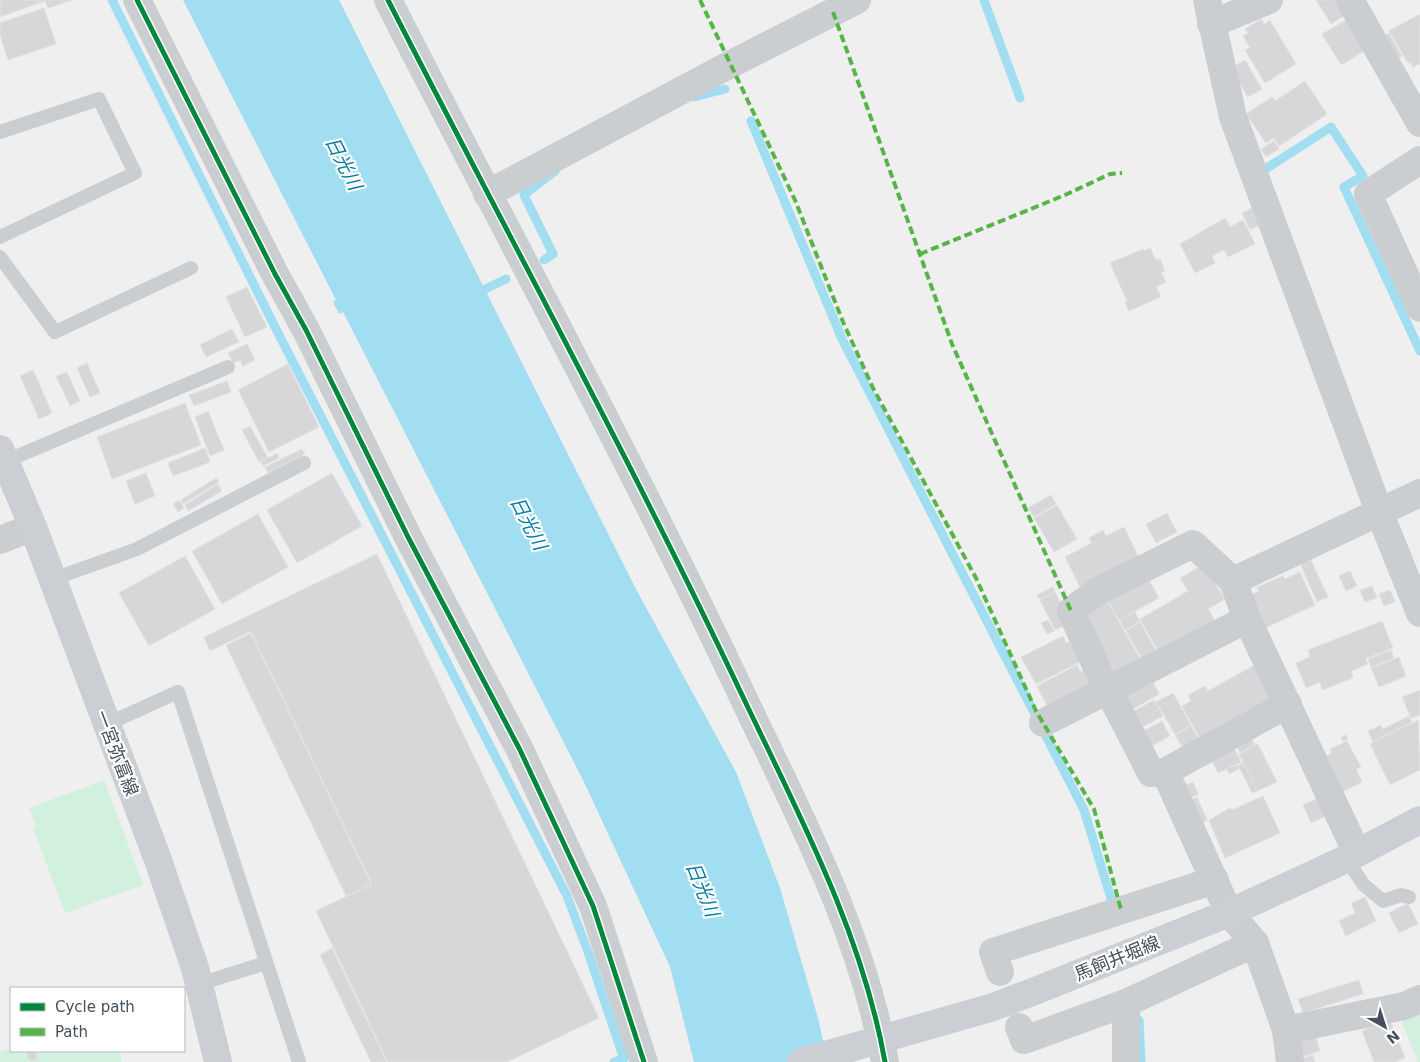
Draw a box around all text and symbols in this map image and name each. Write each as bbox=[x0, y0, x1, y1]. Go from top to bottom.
water label: 日光川 bbox=[321, 133, 368, 195]
water label: 日光川 bbox=[506, 493, 553, 555]
street label: 一宮弥富線 bbox=[91, 707, 143, 799]
water label: 日光川 bbox=[682, 858, 725, 921]
street label: 馬飼井堀線 bbox=[1071, 931, 1163, 985]
legend bbox=[10, 987, 185, 1052]
text: Cycle path bbox=[55, 998, 135, 1016]
north arrow bbox=[1360, 1002, 1410, 1052]
text: Path bbox=[55, 1023, 88, 1041]
text: N bbox=[1384, 1027, 1403, 1047]

